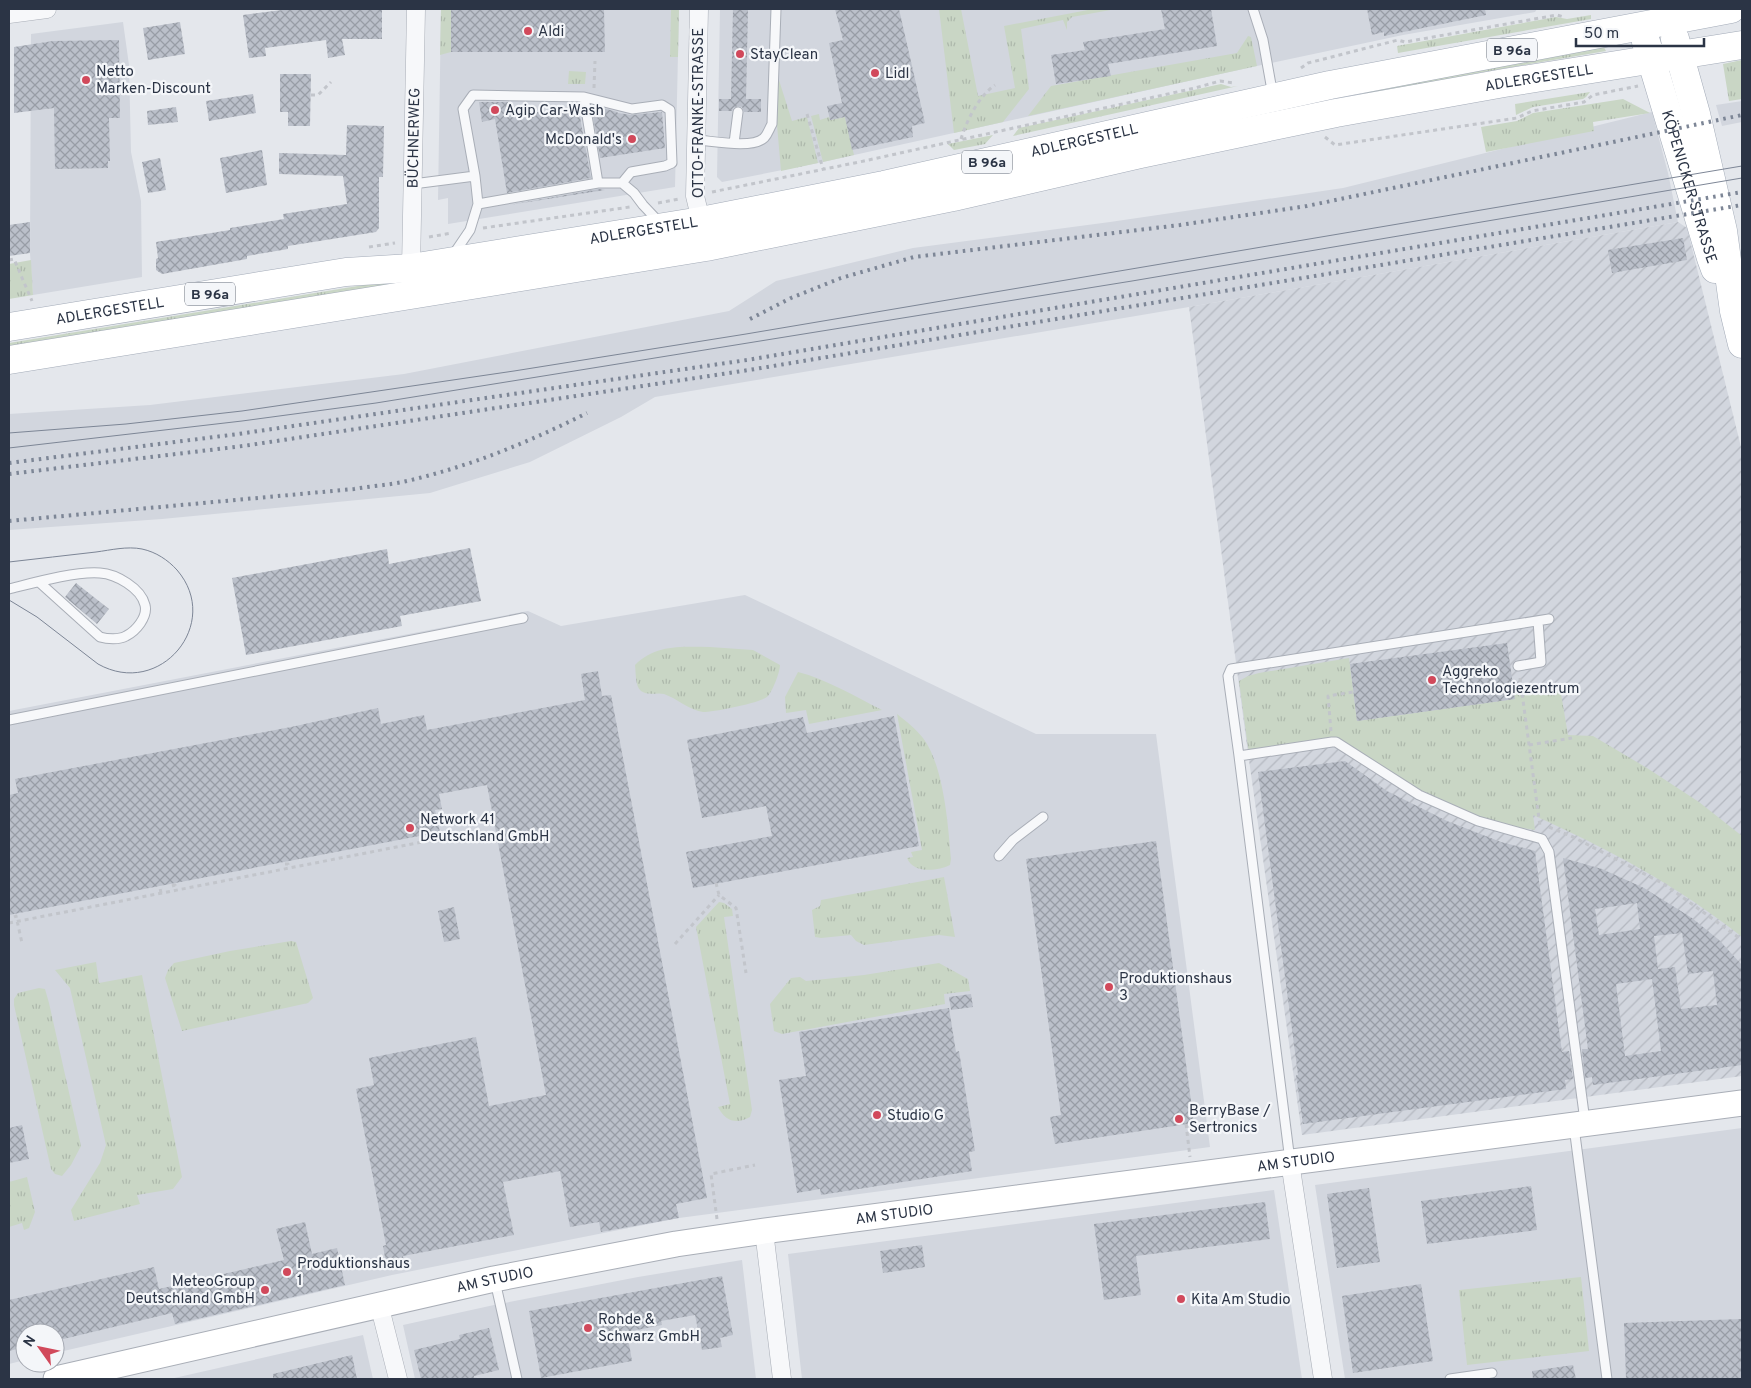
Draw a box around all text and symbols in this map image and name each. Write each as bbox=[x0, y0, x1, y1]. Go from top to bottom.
scale bar bbox=[1576, 15, 1704, 47]
place label: Aldi bbox=[538, 23, 564, 42]
marker: Aldi bbox=[522, 25, 534, 37]
text: 50 m bbox=[1584, 25, 1619, 44]
street label: OTTO-FRANKE-STRASSE bbox=[690, 28, 709, 198]
road number: B 96a bbox=[1487, 38, 1537, 62]
place label: StayClean bbox=[750, 46, 818, 65]
marker: StayClean bbox=[734, 48, 746, 60]
street label: ADLERGESTELL bbox=[1483, 61, 1594, 97]
place label: Netto Marken-Discount bbox=[96, 63, 211, 99]
place label: Lidl bbox=[885, 65, 910, 84]
marker: Lidl bbox=[869, 67, 881, 79]
marker: Netto Marken-Discount bbox=[80, 74, 92, 86]
street label: BÜCHNERWEG bbox=[404, 88, 425, 189]
place label: Agip Car-Wash bbox=[505, 102, 604, 121]
marker: Agip Car-Wash bbox=[489, 104, 501, 116]
street label: KÖPENICKER STRASSE bbox=[1656, 108, 1720, 266]
street label: ADLERGESTELL bbox=[1029, 120, 1140, 163]
place label: McDonald's bbox=[545, 131, 622, 150]
marker: McDonald's bbox=[626, 133, 638, 145]
road number: B 96a bbox=[962, 150, 1012, 173]
street label: ADLERGESTELL bbox=[588, 214, 699, 250]
road number: B 96a bbox=[185, 282, 235, 306]
street label: ADLERGESTELL bbox=[54, 294, 165, 330]
place label: Aggreko Technologiezentrum bbox=[1442, 663, 1580, 699]
marker: Aggreko Technologiezentrum bbox=[1426, 674, 1438, 686]
place label: Network 41 Deutschland GmbH bbox=[420, 811, 550, 847]
marker: Network 41 Deutschland GmbH bbox=[404, 822, 416, 834]
place label: Produktionshaus 3 bbox=[1119, 970, 1232, 1006]
marker: Produktionshaus 3 bbox=[1103, 981, 1115, 993]
place label: BerryBase / Sertronics bbox=[1189, 1102, 1271, 1138]
place label: Studio G bbox=[887, 1107, 944, 1126]
marker: Studio G bbox=[871, 1109, 883, 1121]
marker: BerryBase / Sertronics bbox=[1173, 1113, 1185, 1125]
street label: AM STUDIO bbox=[1256, 1148, 1336, 1177]
street label: AM STUDIO bbox=[854, 1201, 935, 1230]
place label: Produktionshaus 1 bbox=[297, 1255, 410, 1291]
street label: AM STUDIO bbox=[455, 1264, 535, 1298]
marker: Produktionshaus 1 bbox=[281, 1266, 293, 1278]
place label: MeteoGroup Deutschland GmbH bbox=[125, 1273, 255, 1309]
marker: MeteoGroup Deutschland GmbH bbox=[259, 1284, 271, 1296]
place label: Kita Am Studio bbox=[1191, 1291, 1291, 1310]
marker: Kita Am Studio bbox=[1175, 1293, 1187, 1305]
place label: Rohde & Schwarz GmbH bbox=[598, 1311, 700, 1347]
marker: Rohde & Schwarz GmbH bbox=[582, 1322, 594, 1334]
north arrow bbox=[15, 1323, 65, 1373]
text: N bbox=[20, 1333, 40, 1351]

